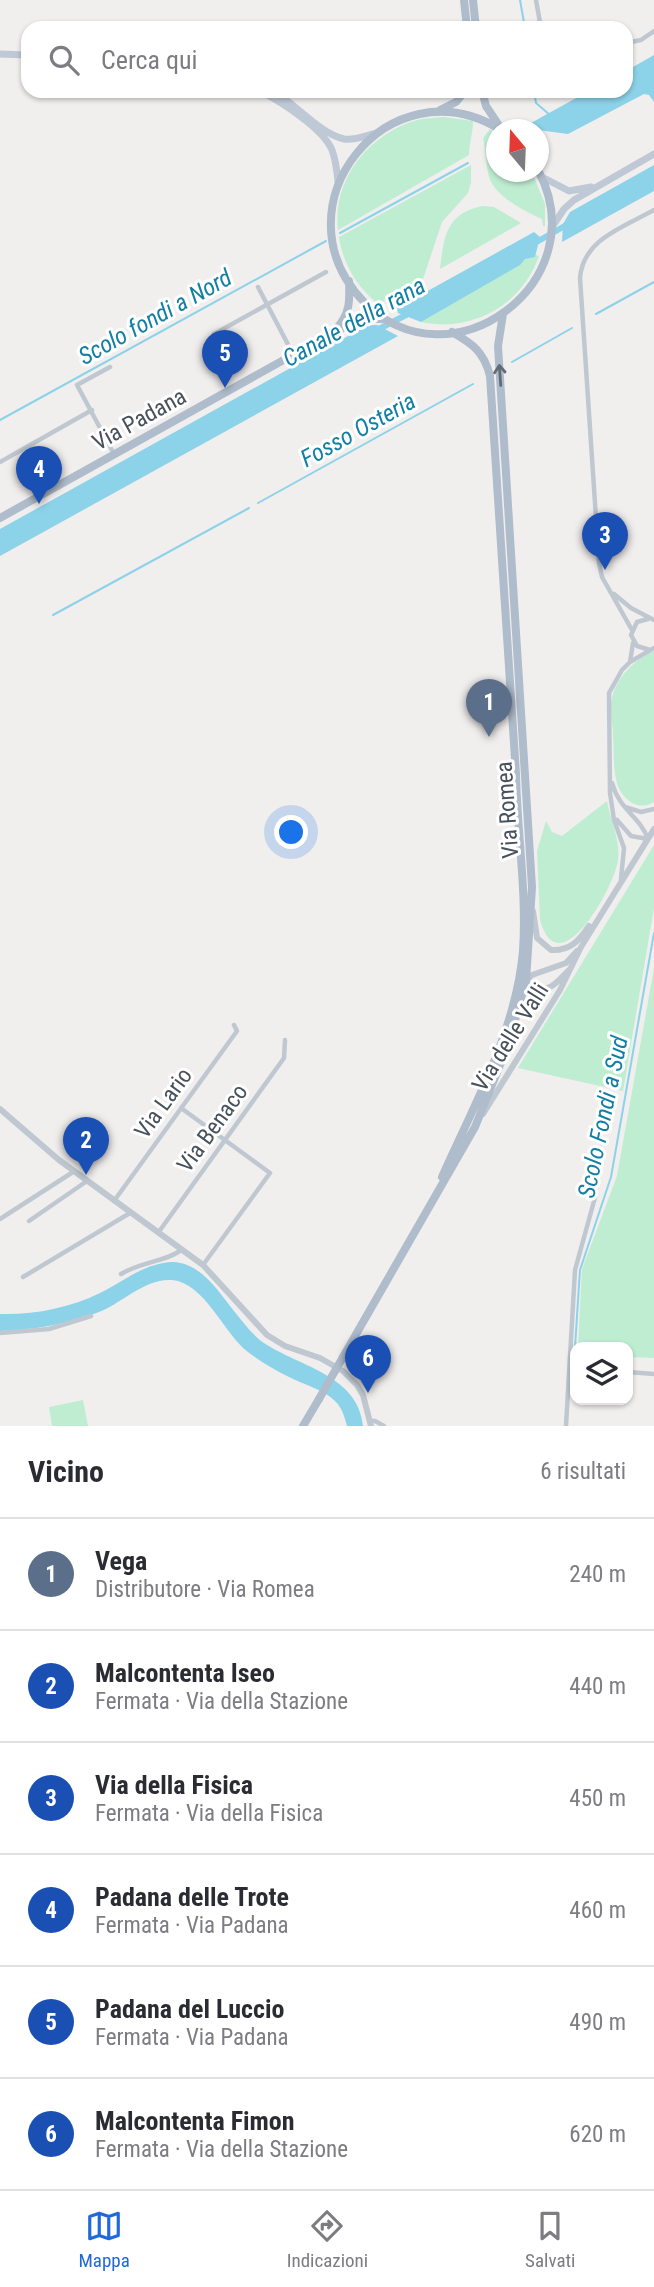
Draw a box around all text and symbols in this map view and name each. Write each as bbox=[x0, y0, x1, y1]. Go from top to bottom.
search box bbox=[21, 21, 633, 98]
icon: search bbox=[45, 41, 83, 79]
text: Cerca qui bbox=[101, 45, 198, 75]
north arrow bbox=[486, 119, 549, 182]
water label: Scolo fondi a Nord bbox=[74, 263, 237, 371]
water label: Canale della rana bbox=[278, 271, 430, 373]
pin: 5 bbox=[202, 330, 248, 388]
one-way arrow bbox=[493, 364, 506, 387]
street label: Via Padana bbox=[88, 383, 191, 456]
water label: Fosso Osteria bbox=[296, 387, 420, 473]
pin: 4 bbox=[16, 446, 62, 504]
pin: 3 bbox=[582, 512, 628, 570]
pin: 1 bbox=[466, 679, 512, 737]
street label: Via Romea bbox=[491, 760, 524, 859]
your location bbox=[274, 815, 308, 849]
street label: Via delle Valli bbox=[467, 978, 554, 1096]
water label: Scolo Fondi a Sud bbox=[572, 1033, 634, 1200]
street label: Via Lario bbox=[129, 1063, 198, 1144]
street label: Via Benaco bbox=[171, 1079, 253, 1178]
pin: 2 bbox=[63, 1117, 109, 1175]
pin: 6 bbox=[345, 1335, 391, 1393]
map controls bbox=[570, 1342, 633, 1405]
button: layers bbox=[570, 1342, 633, 1405]
text: Vicino bbox=[28, 1454, 104, 1489]
text: 6 risultati bbox=[540, 1458, 626, 1485]
text: Vega bbox=[95, 1546, 147, 1576]
text: 1 bbox=[45, 1561, 57, 1588]
text: 240 m bbox=[569, 1561, 626, 1588]
text: Distributore · Via Romea bbox=[95, 1576, 315, 1603]
text: Malcontenta Iseo bbox=[95, 1658, 275, 1688]
text: 2 bbox=[45, 1673, 57, 1700]
text: 440 m bbox=[569, 1673, 626, 1700]
text: Fermata · Via della Stazione bbox=[95, 1688, 348, 1715]
text: Via della Fisica bbox=[95, 1770, 253, 1800]
text: 3 bbox=[45, 1785, 57, 1812]
text: 450 m bbox=[569, 1785, 626, 1812]
text: Fermata · Via della Fisica bbox=[95, 1800, 323, 1827]
text: Padana delle Trote bbox=[95, 1882, 289, 1912]
text: 4 bbox=[45, 1897, 57, 1924]
text: 460 m bbox=[569, 1897, 626, 1924]
text: Fermata · Via Padana bbox=[95, 1912, 289, 1939]
text: Padana del Luccio bbox=[95, 1994, 284, 2024]
text: 5 bbox=[45, 2009, 57, 2036]
text: 490 m bbox=[569, 2009, 626, 2036]
text: Fermata · Via Padana bbox=[95, 2024, 289, 2051]
text: Malcontenta Fimon bbox=[95, 2106, 295, 2136]
text: 6 bbox=[45, 2121, 57, 2148]
text: 620 m bbox=[569, 2121, 626, 2148]
text: Fermata · Via della Stazione bbox=[95, 2136, 348, 2163]
tab: Mappa bbox=[78, 2207, 130, 2272]
tab: Indicazioni bbox=[287, 2207, 368, 2272]
tab: Salvati bbox=[525, 2207, 575, 2272]

